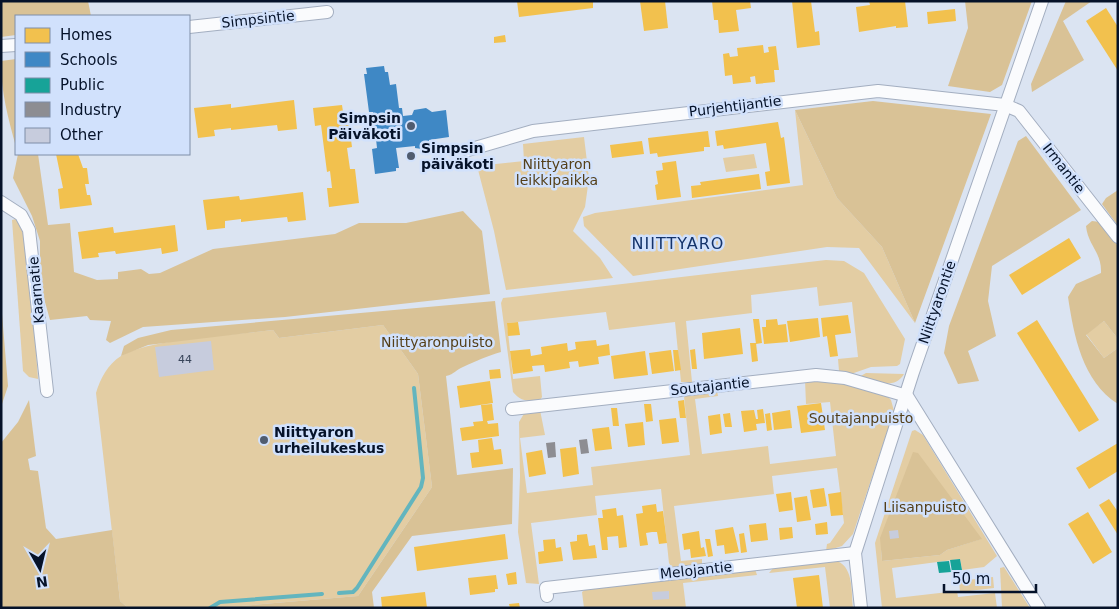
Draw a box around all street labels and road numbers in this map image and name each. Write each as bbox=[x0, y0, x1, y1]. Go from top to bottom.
street label: Simpsintie bbox=[221, 7, 295, 31]
street label: Purjehtijantie bbox=[688, 92, 782, 120]
street label: Irmantie bbox=[1040, 140, 1088, 196]
street label: Kaarnatie bbox=[25, 256, 47, 324]
street label: Niittyarontie bbox=[915, 258, 959, 346]
street label: Soutajantie bbox=[670, 374, 750, 398]
street label: Melojantie bbox=[659, 558, 733, 582]

